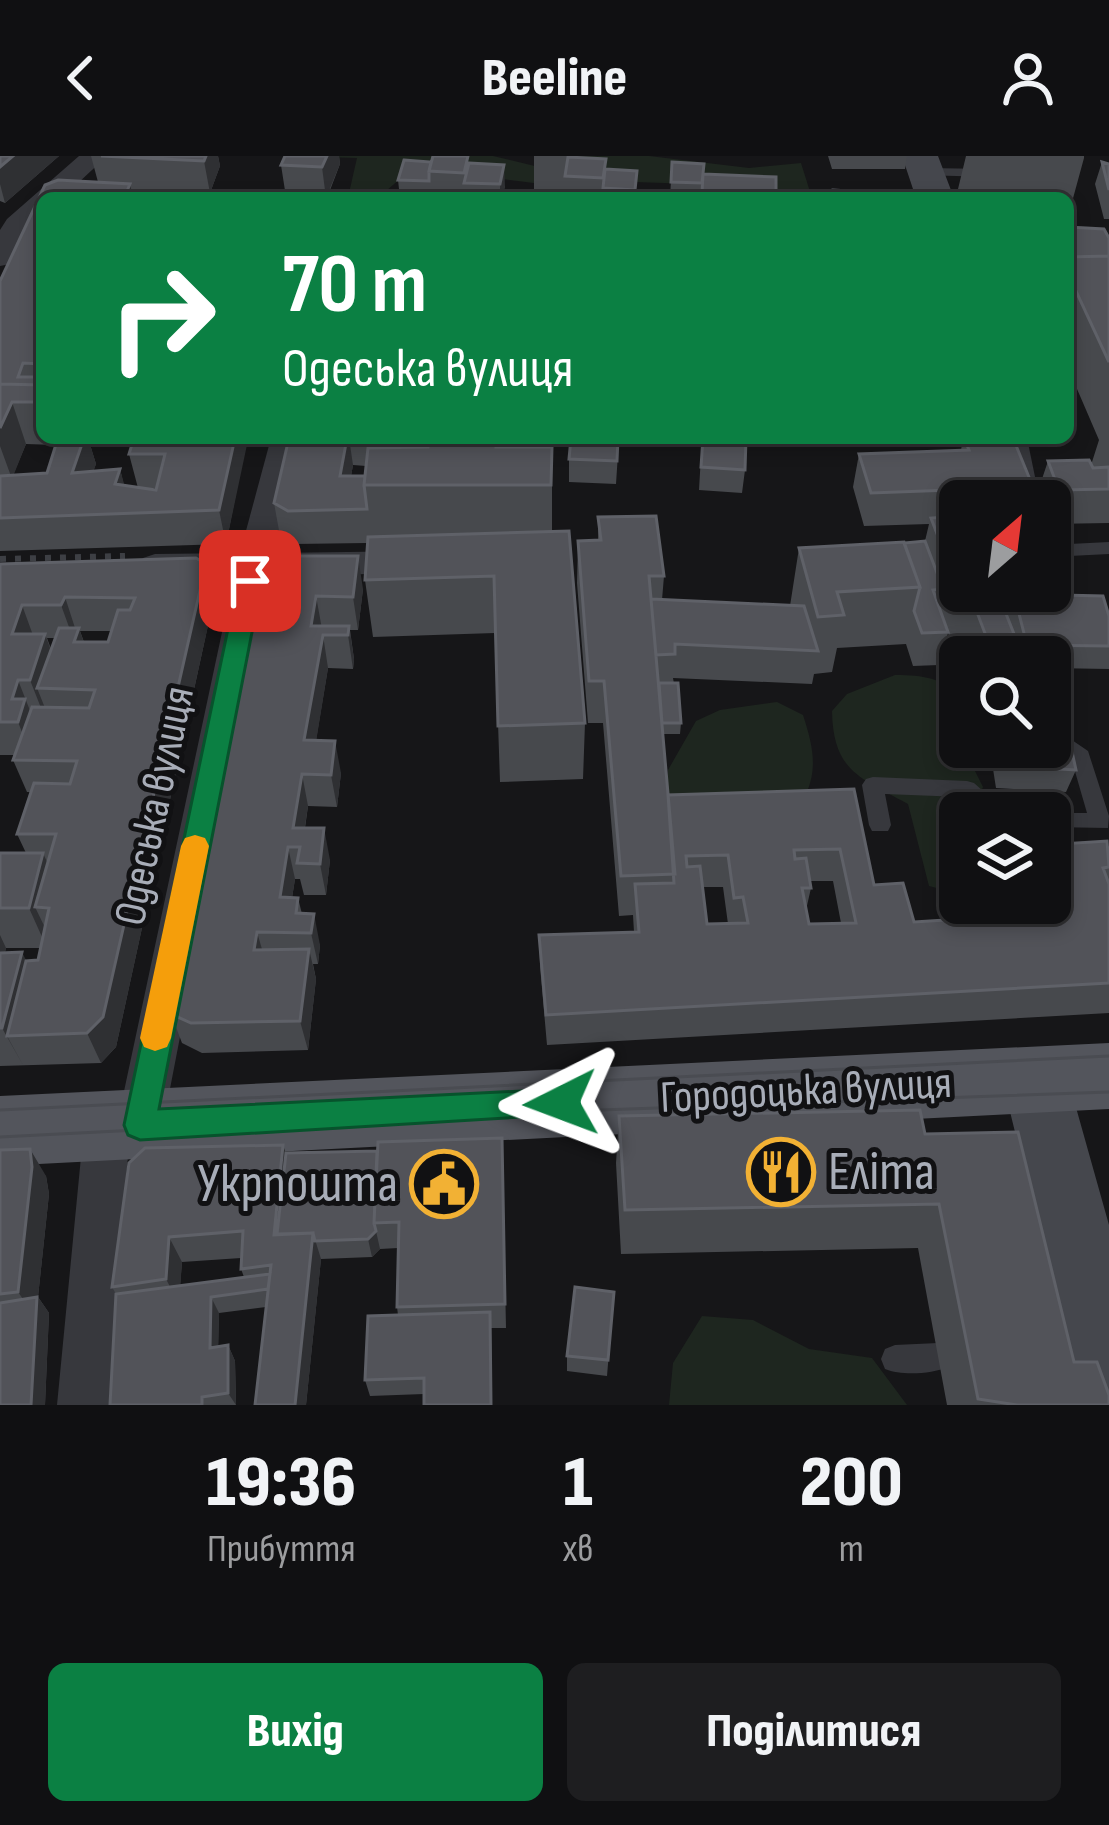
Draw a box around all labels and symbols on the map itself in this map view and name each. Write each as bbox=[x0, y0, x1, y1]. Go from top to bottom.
north arrow bbox=[939, 480, 1071, 612]
pin bbox=[199, 530, 301, 632]
street label: Одеська вулиця bbox=[103, 681, 207, 931]
position arrow bbox=[498, 1040, 624, 1166]
street label: Городоцька вулиця bbox=[659, 1056, 953, 1126]
restaurant icon: Еліта bbox=[746, 1137, 816, 1207]
place label: Еліта bbox=[828, 1140, 935, 1205]
public building icon: Укрпошта bbox=[409, 1149, 479, 1219]
place label: Укрпошта bbox=[197, 1152, 398, 1217]

